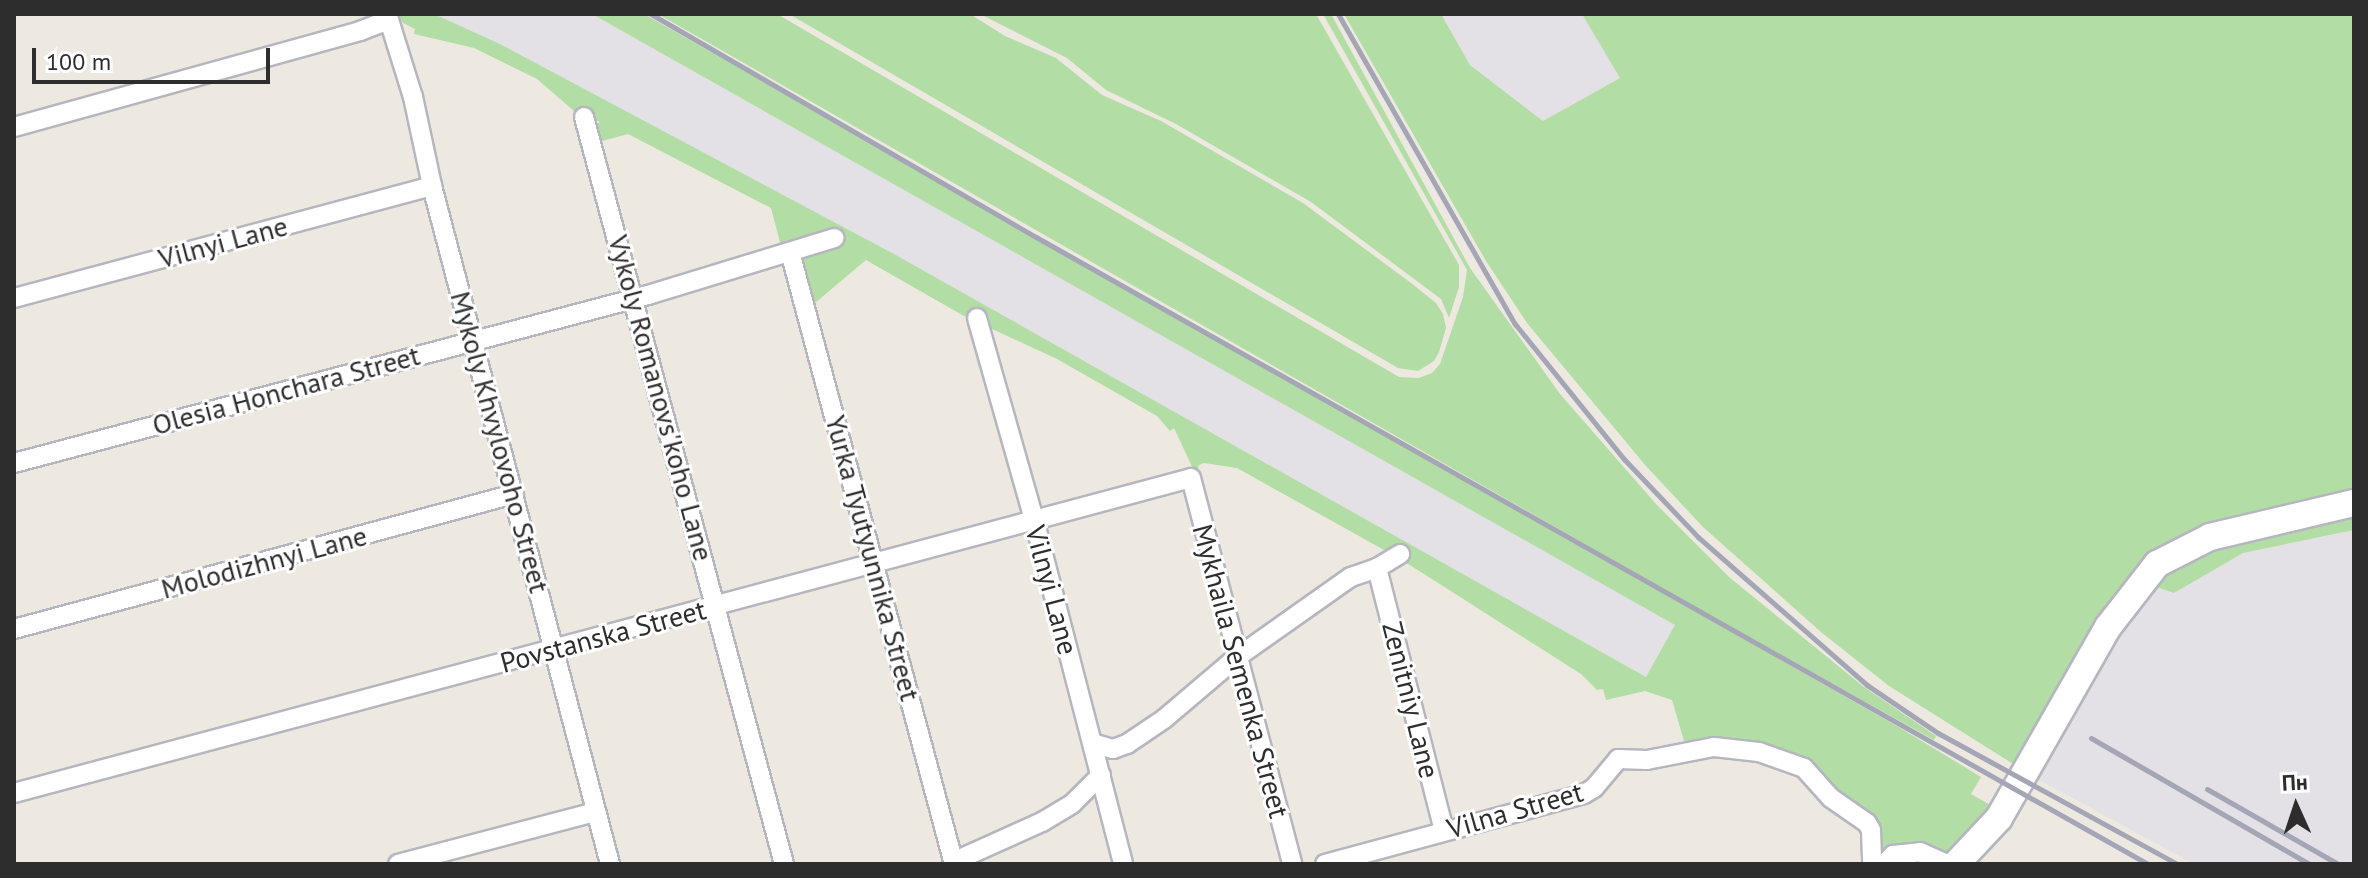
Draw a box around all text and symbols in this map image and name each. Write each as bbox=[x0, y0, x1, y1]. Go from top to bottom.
scale bar bbox=[36, 32, 274, 82]
text: 100 m bbox=[46, 46, 111, 77]
street label: Vilnyi Lane bbox=[155, 209, 291, 275]
street label: Vykoly Romanovs'koho Lane bbox=[601, 231, 721, 565]
street label: Mykoly Khvylovoho Street bbox=[443, 287, 557, 597]
street label: Olesia Honchara Street bbox=[149, 338, 423, 442]
street label: Yurka Tyutyunnika Street bbox=[819, 411, 927, 705]
street label: Molodizhnyi Lane bbox=[158, 518, 370, 606]
street label: Mykhaila Semenka Street bbox=[1186, 521, 1296, 821]
street label: Vilnyi Lane bbox=[1019, 522, 1085, 658]
street label: Povstanska Street bbox=[497, 592, 709, 680]
street label: Zenitniy Lane bbox=[1375, 618, 1447, 782]
north arrow bbox=[2256, 766, 2336, 846]
text: Пн bbox=[2281, 767, 2308, 797]
street label: Vilna Street bbox=[1443, 775, 1587, 845]

